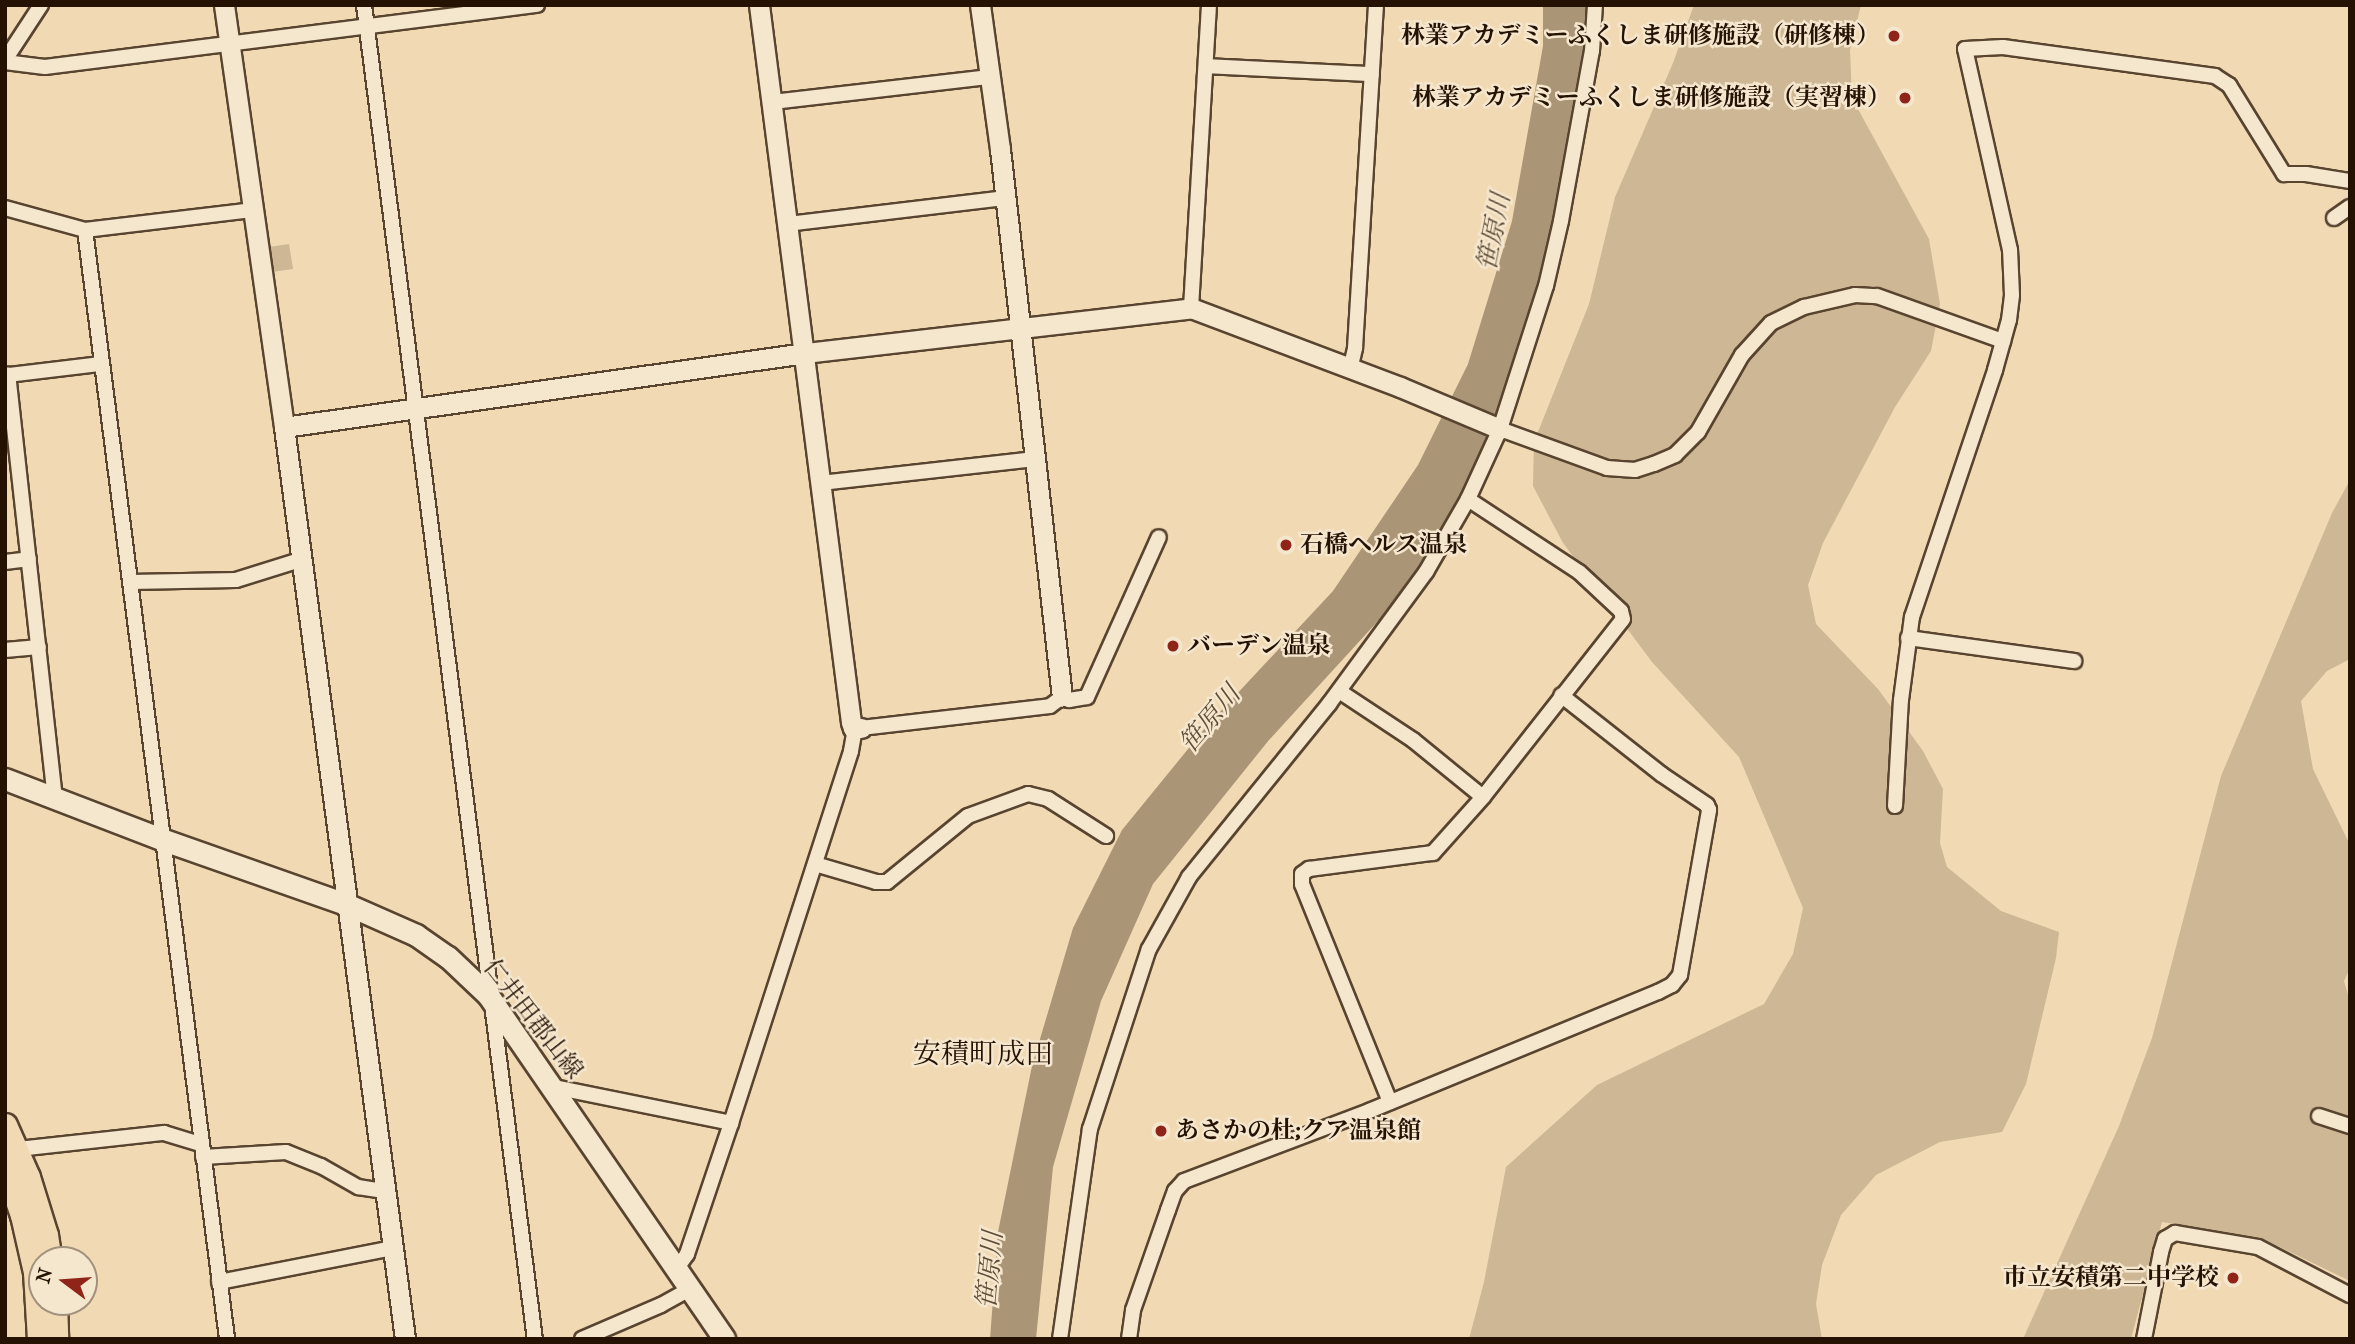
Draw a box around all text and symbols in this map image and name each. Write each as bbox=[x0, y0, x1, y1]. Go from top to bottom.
place label: 林業アカデミーふくしま研修施設（研修棟） bbox=[1400, 22, 1880, 50]
marker: 林業アカデミーふくしま研修施設（研修棟） bbox=[1886, 28, 1902, 44]
place label: 林業アカデミーふくしま研修施設（実習棟） bbox=[1411, 84, 1891, 112]
marker: 林業アカデミーふくしま研修施設（実習棟） bbox=[1897, 90, 1913, 106]
water label: 笹原川 bbox=[1471, 191, 1517, 273]
place label: 石橋ヘルス温泉 bbox=[1300, 531, 1468, 559]
marker: 石橋ヘルス温泉 bbox=[1278, 537, 1294, 553]
place label: バーデン温泉 bbox=[1187, 632, 1331, 660]
marker: バーデン温泉 bbox=[1165, 638, 1181, 654]
water label: 笹原川 bbox=[1173, 679, 1247, 759]
street label: 仁井田郡山線 bbox=[477, 953, 589, 1085]
district label: 安積町成田 bbox=[913, 1037, 1053, 1071]
place label: あさかの杜;クア温泉館 bbox=[1175, 1117, 1421, 1145]
marker: あさかの杜;クア温泉館 bbox=[1153, 1123, 1169, 1139]
water label: 笹原川 bbox=[971, 1230, 1009, 1310]
north arrow bbox=[28, 1246, 98, 1316]
place label: 市立安積第二中学校 bbox=[2003, 1264, 2219, 1292]
text: N bbox=[32, 1266, 57, 1286]
marker: 市立安積第二中学校 bbox=[2225, 1270, 2241, 1286]

